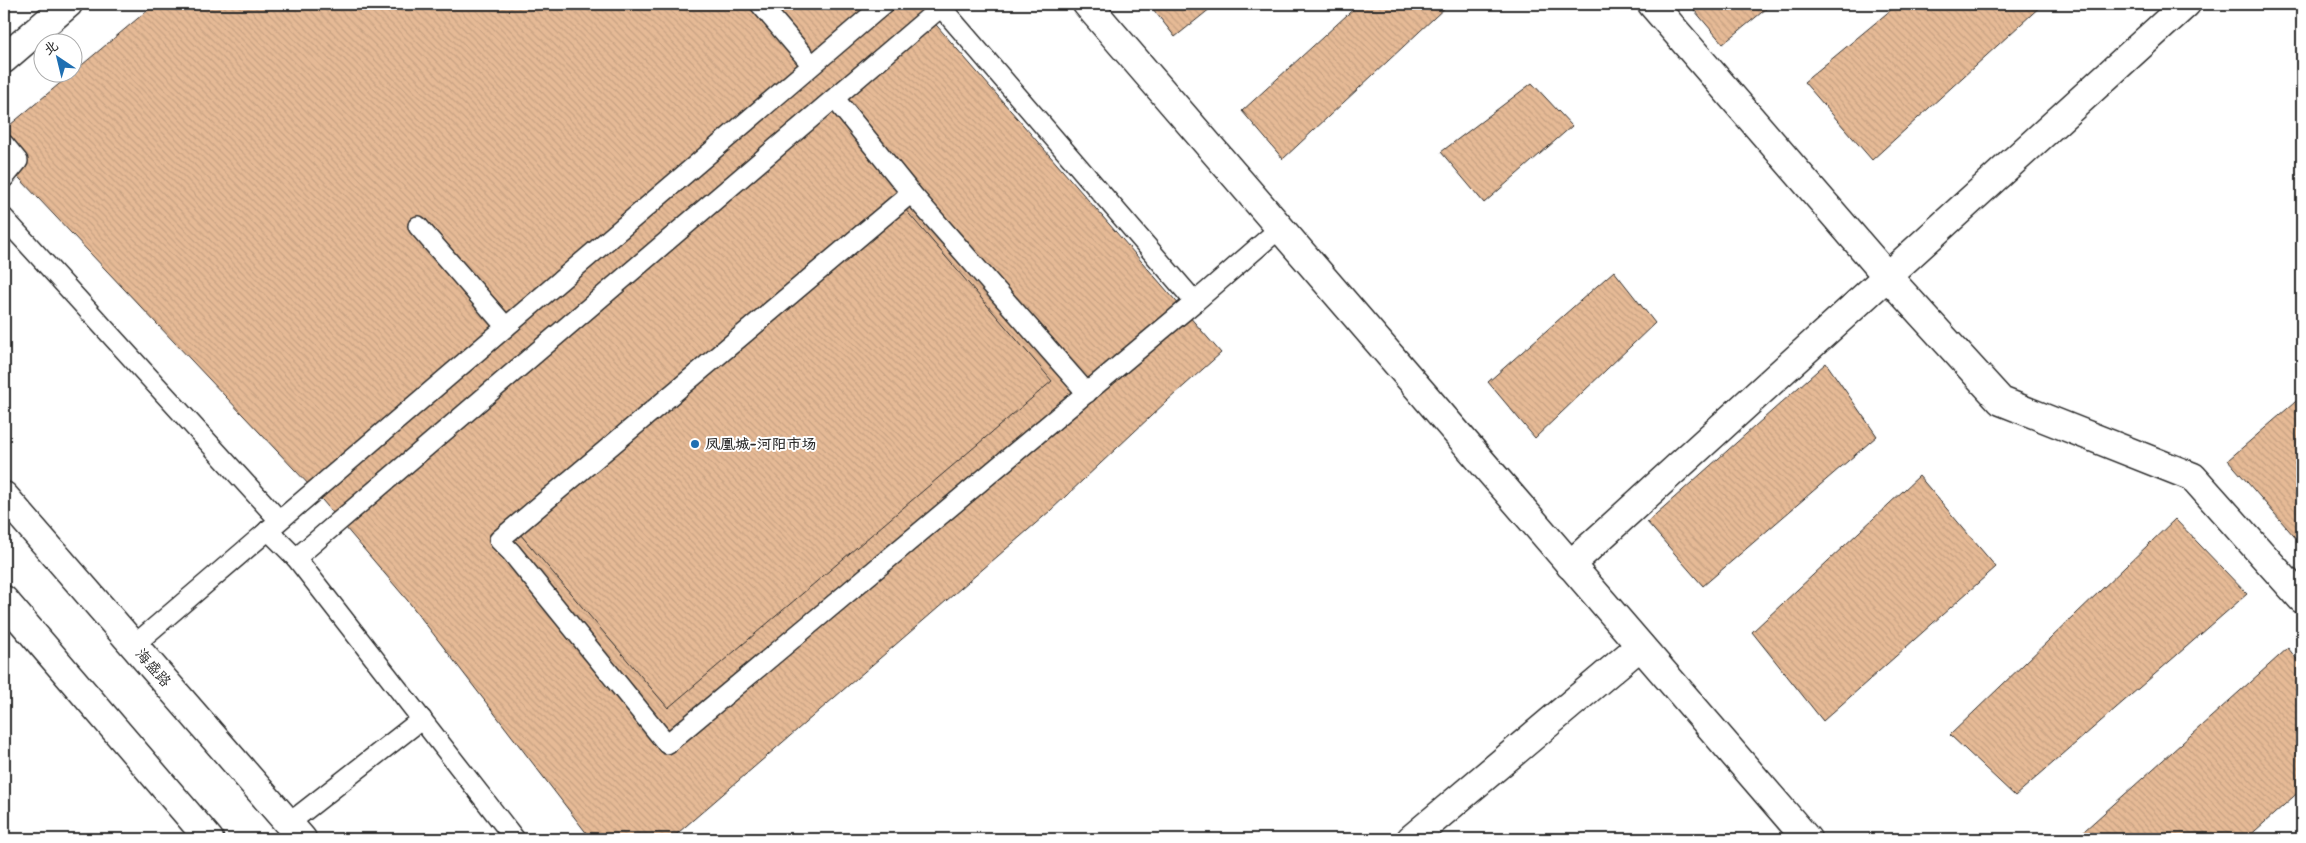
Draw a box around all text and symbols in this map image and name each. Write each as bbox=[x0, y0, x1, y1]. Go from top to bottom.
north arrow bbox=[32, 32, 82, 82]
text: 北 bbox=[40, 37, 61, 59]
place label: 凤凰城-河阳市场 bbox=[705, 435, 816, 454]
marker: 凤凰城-河阳市场 bbox=[689, 438, 701, 450]
street label: 海盛路 bbox=[131, 645, 175, 691]

